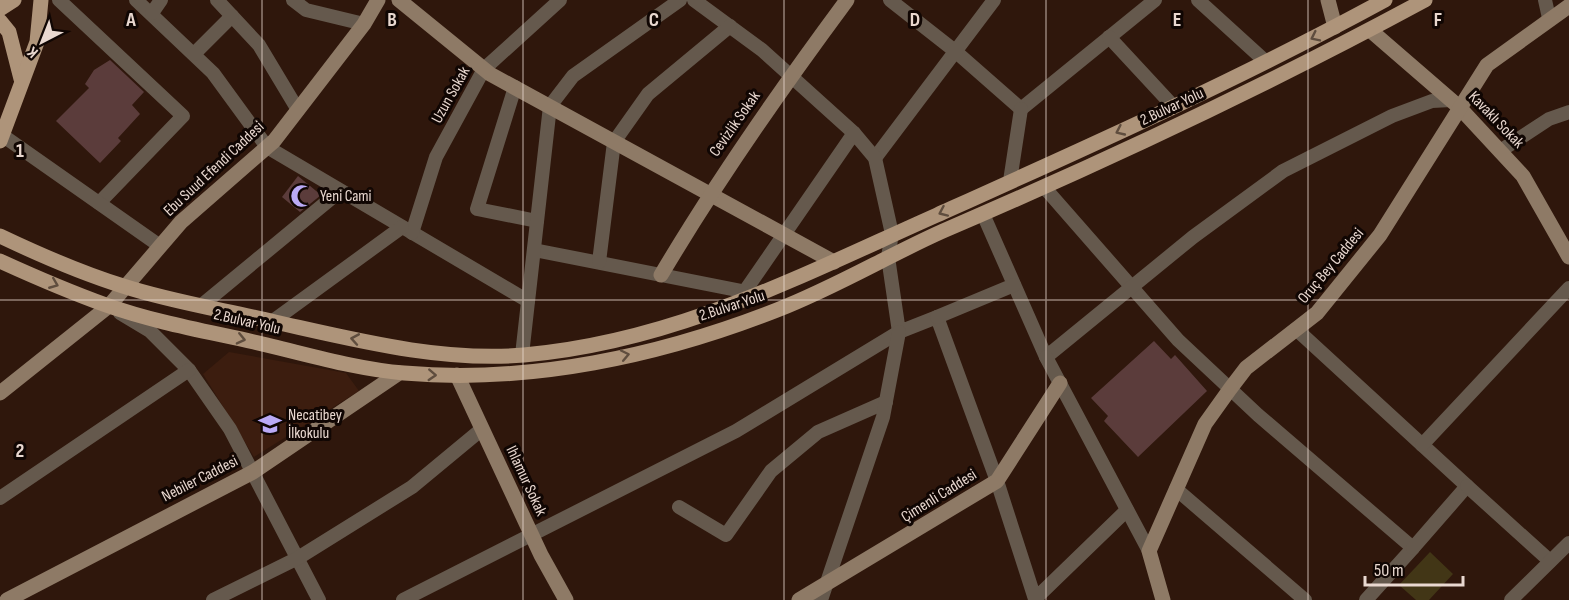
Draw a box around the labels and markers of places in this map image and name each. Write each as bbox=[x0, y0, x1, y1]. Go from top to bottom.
mosque icon: Yeni Cami bbox=[289, 183, 315, 209]
place label: Yeni Cami bbox=[320, 187, 372, 206]
place label: Necatibey İlkokulu bbox=[288, 406, 342, 443]
school or university icon: Necatibey İlkokulu bbox=[257, 411, 283, 437]

